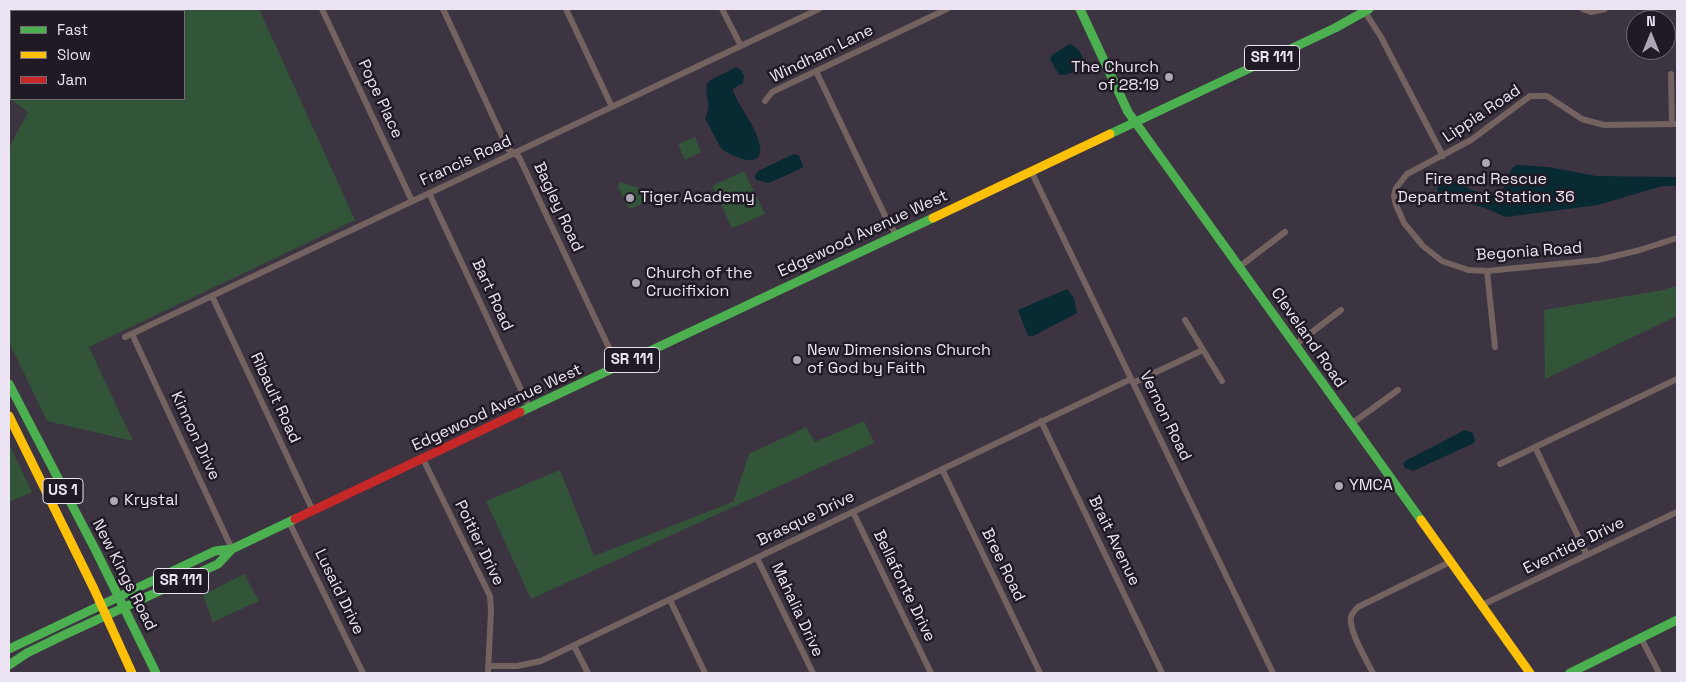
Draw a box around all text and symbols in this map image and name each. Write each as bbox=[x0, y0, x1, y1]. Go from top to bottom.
legend bbox=[10, 10, 185, 100]
north arrow bbox=[1626, 10, 1676, 60]
text: N bbox=[1646, 12, 1656, 30]
text: Fast bbox=[57, 20, 88, 39]
street label: Windham Lane bbox=[767, 21, 877, 87]
text: Slow bbox=[57, 45, 91, 64]
road number: SR 111 bbox=[1244, 46, 1300, 70]
street label: Pope Place bbox=[353, 57, 407, 141]
place label: The Church of 28:19 bbox=[1071, 58, 1159, 96]
text: Jam bbox=[57, 70, 87, 89]
marker: The Church of 28:19 bbox=[1163, 71, 1175, 83]
street label: Lippia Road bbox=[1439, 81, 1525, 147]
street label: Francis Road bbox=[417, 131, 515, 191]
marker: Fire and Rescue Department Station 36 bbox=[1480, 157, 1492, 169]
street label: Bagley Road bbox=[529, 159, 587, 255]
place label: Fire and Rescue Department Station 36 bbox=[1397, 170, 1575, 208]
street label: Edgewood Avenue West bbox=[775, 186, 951, 282]
place label: Tiger Academy bbox=[640, 188, 755, 208]
marker: Tiger Academy bbox=[624, 192, 636, 204]
street label: Begonia Road bbox=[1475, 239, 1583, 265]
street label: Bart Road bbox=[467, 256, 517, 334]
place label: Church of the Crucifixion bbox=[646, 264, 752, 302]
marker: Church of the Crucifixion bbox=[630, 277, 642, 289]
street label: Cleveland Road bbox=[1266, 284, 1350, 392]
place label: New Dimensions Church of God by Faith bbox=[807, 341, 991, 379]
road number: SR 111 bbox=[604, 348, 660, 372]
street label: Ribault Road bbox=[246, 350, 304, 446]
marker: New Dimensions Church of God by Faith bbox=[791, 354, 803, 366]
street label: Edgewood Avenue West bbox=[409, 360, 585, 456]
street label: Vernon Road bbox=[1135, 368, 1195, 464]
street label: Kinnon Drive bbox=[166, 389, 224, 483]
place label: YMCA bbox=[1349, 476, 1393, 496]
road number: US 1 bbox=[43, 478, 83, 504]
marker: YMCA bbox=[1333, 480, 1345, 492]
street label: Brasque Drive bbox=[754, 487, 858, 551]
place label: Krystal bbox=[124, 491, 178, 511]
street label: Brait Avenue bbox=[1084, 493, 1144, 589]
marker: Krystal bbox=[108, 495, 120, 507]
street label: Poitier Drive bbox=[450, 497, 508, 589]
street label: Eventide Drive bbox=[1520, 513, 1628, 579]
street label: New Kings Road bbox=[88, 516, 160, 634]
street label: Bree Road bbox=[977, 525, 1029, 605]
street label: Bellafonte Drive bbox=[869, 527, 939, 645]
street label: Lusaid Drive bbox=[310, 546, 368, 638]
street label: Mahalia Drive bbox=[767, 560, 827, 660]
road number: SR 111 bbox=[154, 568, 208, 594]

